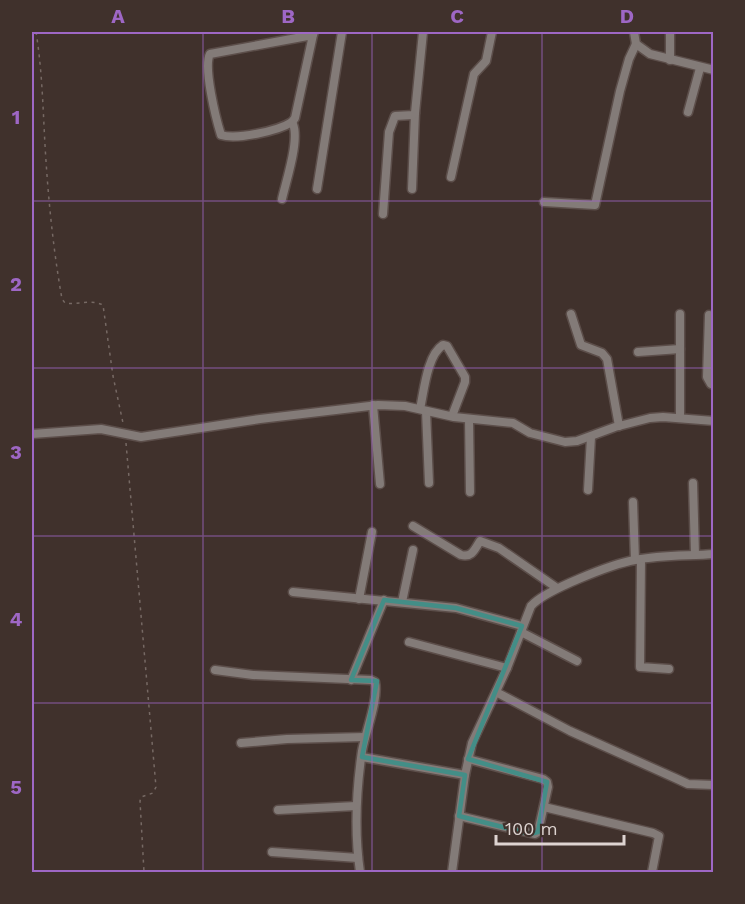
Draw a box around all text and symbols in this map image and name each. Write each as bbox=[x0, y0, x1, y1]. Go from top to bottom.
text: A bbox=[111, 4, 125, 28]
text: B bbox=[281, 4, 295, 28]
text: C bbox=[450, 4, 464, 28]
text: D bbox=[620, 4, 634, 28]
text: 1 bbox=[12, 105, 20, 129]
text: 2 bbox=[10, 272, 22, 296]
text: 3 bbox=[10, 440, 22, 464]
text: 4 bbox=[10, 607, 23, 631]
text: 5 bbox=[10, 775, 22, 799]
scale bar bbox=[496, 808, 624, 846]
text: 100 m bbox=[505, 818, 558, 839]

